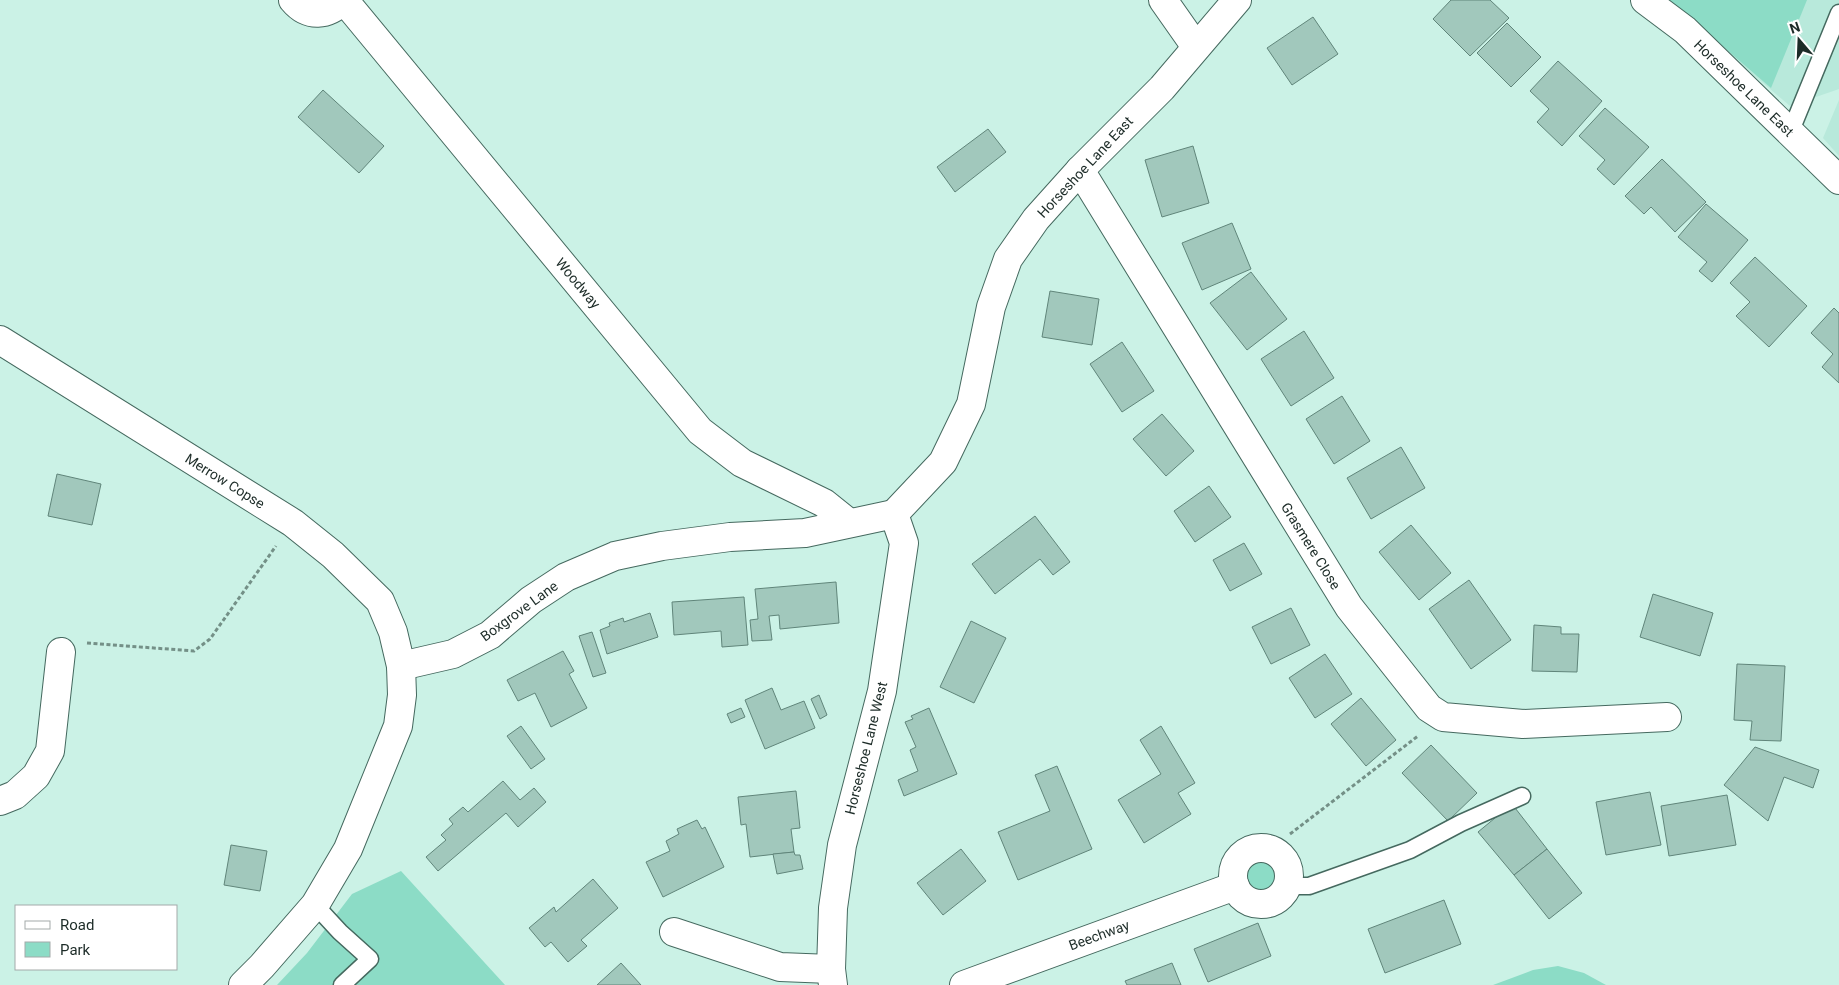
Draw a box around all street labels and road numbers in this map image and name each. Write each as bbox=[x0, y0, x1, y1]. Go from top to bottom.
street label: Horseshoe Lane East bbox=[1691, 36, 1797, 140]
street label: Horseshoe Lane East bbox=[1034, 113, 1136, 221]
street label: Woodway bbox=[552, 255, 604, 312]
street label: Merrow Copse bbox=[182, 450, 268, 512]
street label: Grasmere Close bbox=[1278, 500, 1344, 592]
street label: Boxgrove Lane bbox=[477, 578, 561, 644]
street label: Horseshoe Lane West bbox=[842, 679, 890, 816]
street label: Beechway bbox=[1067, 917, 1132, 953]

